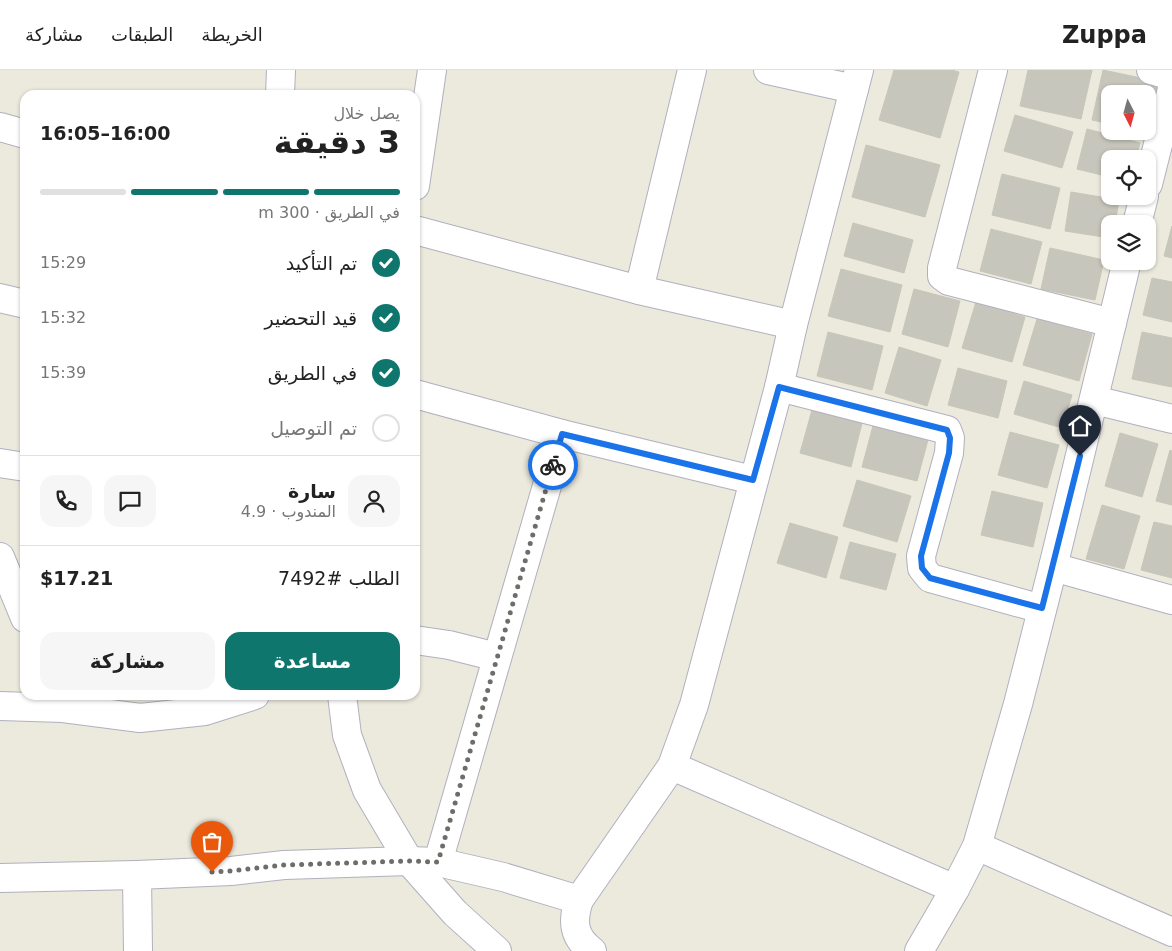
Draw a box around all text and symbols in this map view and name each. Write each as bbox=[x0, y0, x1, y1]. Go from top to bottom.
text: Zuppa bbox=[1062, 21, 1147, 49]
text: مشاركة bbox=[25, 24, 83, 45]
text: الطبقات bbox=[111, 24, 173, 45]
text: الخريطة bbox=[201, 24, 263, 45]
north arrow bbox=[1101, 85, 1156, 140]
map controls bbox=[1101, 85, 1156, 270]
text: يصل خلال bbox=[333, 104, 400, 123]
text: 16:00–16:05 bbox=[40, 122, 170, 144]
text: 3 دقيقة bbox=[274, 123, 400, 161]
button: locate bbox=[1101, 150, 1156, 205]
text: في الطريق · 300 m bbox=[258, 203, 400, 222]
button: layers bbox=[1101, 215, 1156, 270]
icon: check bbox=[372, 249, 400, 277]
text: تم التأكيد bbox=[286, 252, 357, 274]
text: 15:29 bbox=[40, 253, 86, 272]
icon: check bbox=[372, 304, 400, 332]
text: قيد التحضير bbox=[264, 307, 357, 329]
text: 15:32 bbox=[40, 308, 86, 327]
icon: check bbox=[372, 359, 400, 387]
text: في الطريق bbox=[268, 362, 357, 384]
text: 15:39 bbox=[40, 363, 86, 382]
pin bbox=[1059, 405, 1101, 456]
icon: home bbox=[1066, 412, 1094, 440]
text: تم التوصيل bbox=[270, 417, 357, 439]
courier bbox=[528, 440, 578, 490]
icon: bike bbox=[539, 451, 567, 479]
button: phone bbox=[40, 475, 92, 527]
button: chat bbox=[104, 475, 156, 527]
button: person bbox=[348, 475, 400, 527]
text: سارة bbox=[288, 480, 336, 502]
text: المندوب · 4.9 bbox=[241, 502, 336, 521]
text: $17.21 bbox=[40, 567, 113, 589]
text: الطلب #7492 bbox=[278, 567, 400, 589]
button: مشاركة bbox=[40, 632, 215, 690]
button: مساعدة bbox=[225, 632, 400, 690]
pin bbox=[191, 821, 233, 872]
icon: bag bbox=[198, 828, 226, 856]

